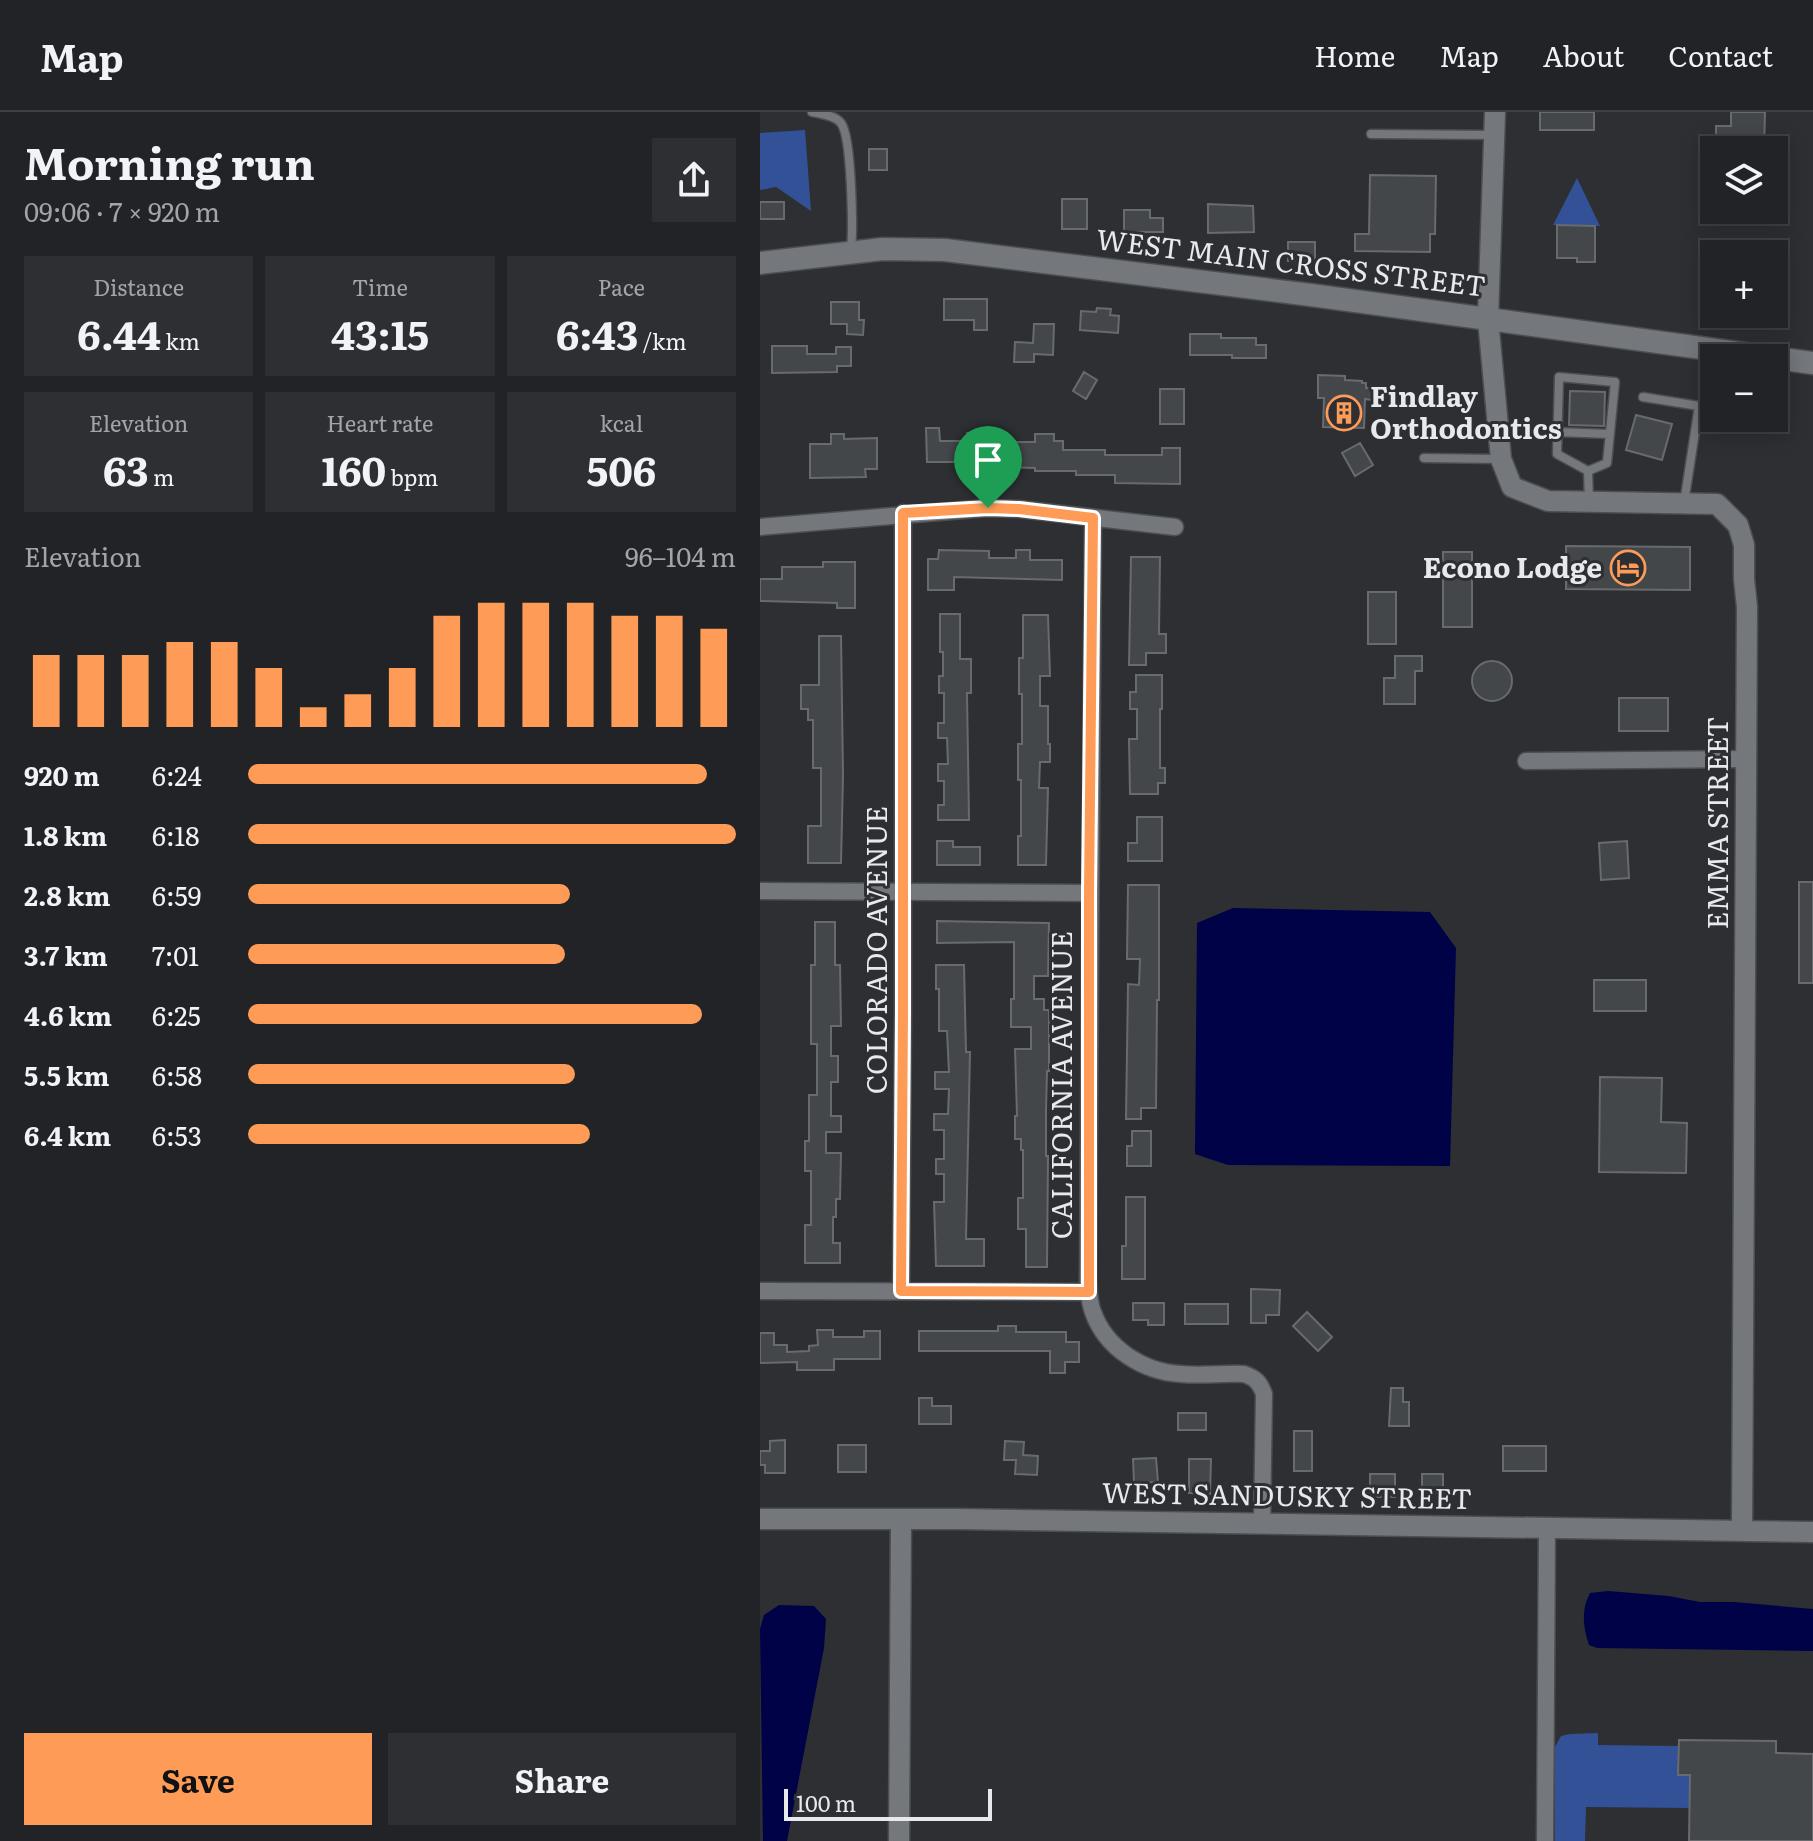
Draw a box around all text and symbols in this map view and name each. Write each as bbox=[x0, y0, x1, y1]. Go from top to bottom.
text: Map bbox=[40, 27, 124, 84]
text: Home bbox=[1314, 34, 1395, 76]
text: Map bbox=[1439, 34, 1499, 76]
text: About bbox=[1543, 34, 1624, 76]
text: Contact bbox=[1668, 34, 1773, 76]
text: Morning run bbox=[24, 128, 315, 194]
map controls bbox=[1700, 136, 1788, 432]
button: layers bbox=[1700, 136, 1788, 224]
button: share bbox=[652, 138, 736, 222]
text: 09:06 · 7 × 920 m bbox=[24, 191, 220, 230]
street label: WEST MAIN CROSS STREET bbox=[1094, 216, 1488, 306]
button: + bbox=[1700, 240, 1788, 328]
text: Distance bbox=[93, 270, 184, 303]
text: Time bbox=[352, 270, 408, 303]
text: Pace bbox=[598, 270, 645, 303]
text: 6.44 bbox=[77, 303, 161, 362]
text: 43:15 bbox=[331, 303, 429, 362]
text: 6:43 bbox=[556, 303, 638, 362]
text: km bbox=[161, 324, 200, 357]
text: /km bbox=[638, 324, 687, 357]
button: − bbox=[1700, 344, 1788, 432]
place label: Findlay Orthodontics bbox=[1370, 374, 1562, 448]
building icon: Findlay Orthodontics bbox=[1325, 394, 1363, 432]
text: Elevation bbox=[89, 406, 188, 439]
text: Heart rate bbox=[327, 406, 433, 439]
text: kcal bbox=[600, 406, 643, 439]
pin bbox=[954, 426, 1022, 508]
icon: arrive bbox=[966, 438, 1010, 482]
text: 63 bbox=[103, 439, 149, 498]
text: 160 bbox=[322, 439, 386, 498]
text: 506 bbox=[586, 439, 656, 498]
text: m bbox=[149, 460, 174, 493]
text: bpm bbox=[386, 460, 438, 493]
text: Elevation bbox=[24, 536, 142, 575]
text: 96–104 m bbox=[625, 536, 736, 575]
place label: Econo Lodge bbox=[1423, 545, 1602, 587]
hotel icon: Econo Lodge bbox=[1609, 549, 1647, 587]
street label: EMMA STREET bbox=[1695, 717, 1737, 929]
text: 920 m bbox=[24, 755, 100, 794]
text: 6:24 bbox=[152, 755, 202, 794]
street label: COLORADO AVENUE bbox=[854, 806, 896, 1094]
text: 1.8 km bbox=[24, 815, 107, 854]
text: 6:18 bbox=[152, 815, 200, 854]
text: 2.8 km bbox=[24, 875, 110, 914]
text: 6:59 bbox=[152, 875, 201, 914]
street label: CALIFORNIA AVENUE bbox=[1039, 931, 1081, 1239]
text: 3.7 km bbox=[24, 935, 108, 974]
text: 7:01 bbox=[152, 935, 199, 974]
text: 4.6 km bbox=[24, 995, 112, 1034]
text: 6:25 bbox=[152, 995, 201, 1034]
text: 5.5 km bbox=[24, 1055, 109, 1094]
text: 6:58 bbox=[152, 1055, 202, 1094]
text: 6.4 km bbox=[24, 1115, 111, 1154]
text: 6:53 bbox=[152, 1115, 202, 1154]
street label: WEST SANDUSKY STREET bbox=[1101, 1470, 1473, 1518]
button: Save bbox=[24, 1733, 372, 1825]
button: Share bbox=[388, 1733, 736, 1825]
scale bar bbox=[784, 1785, 992, 1821]
text: 100 m bbox=[796, 1786, 856, 1819]

